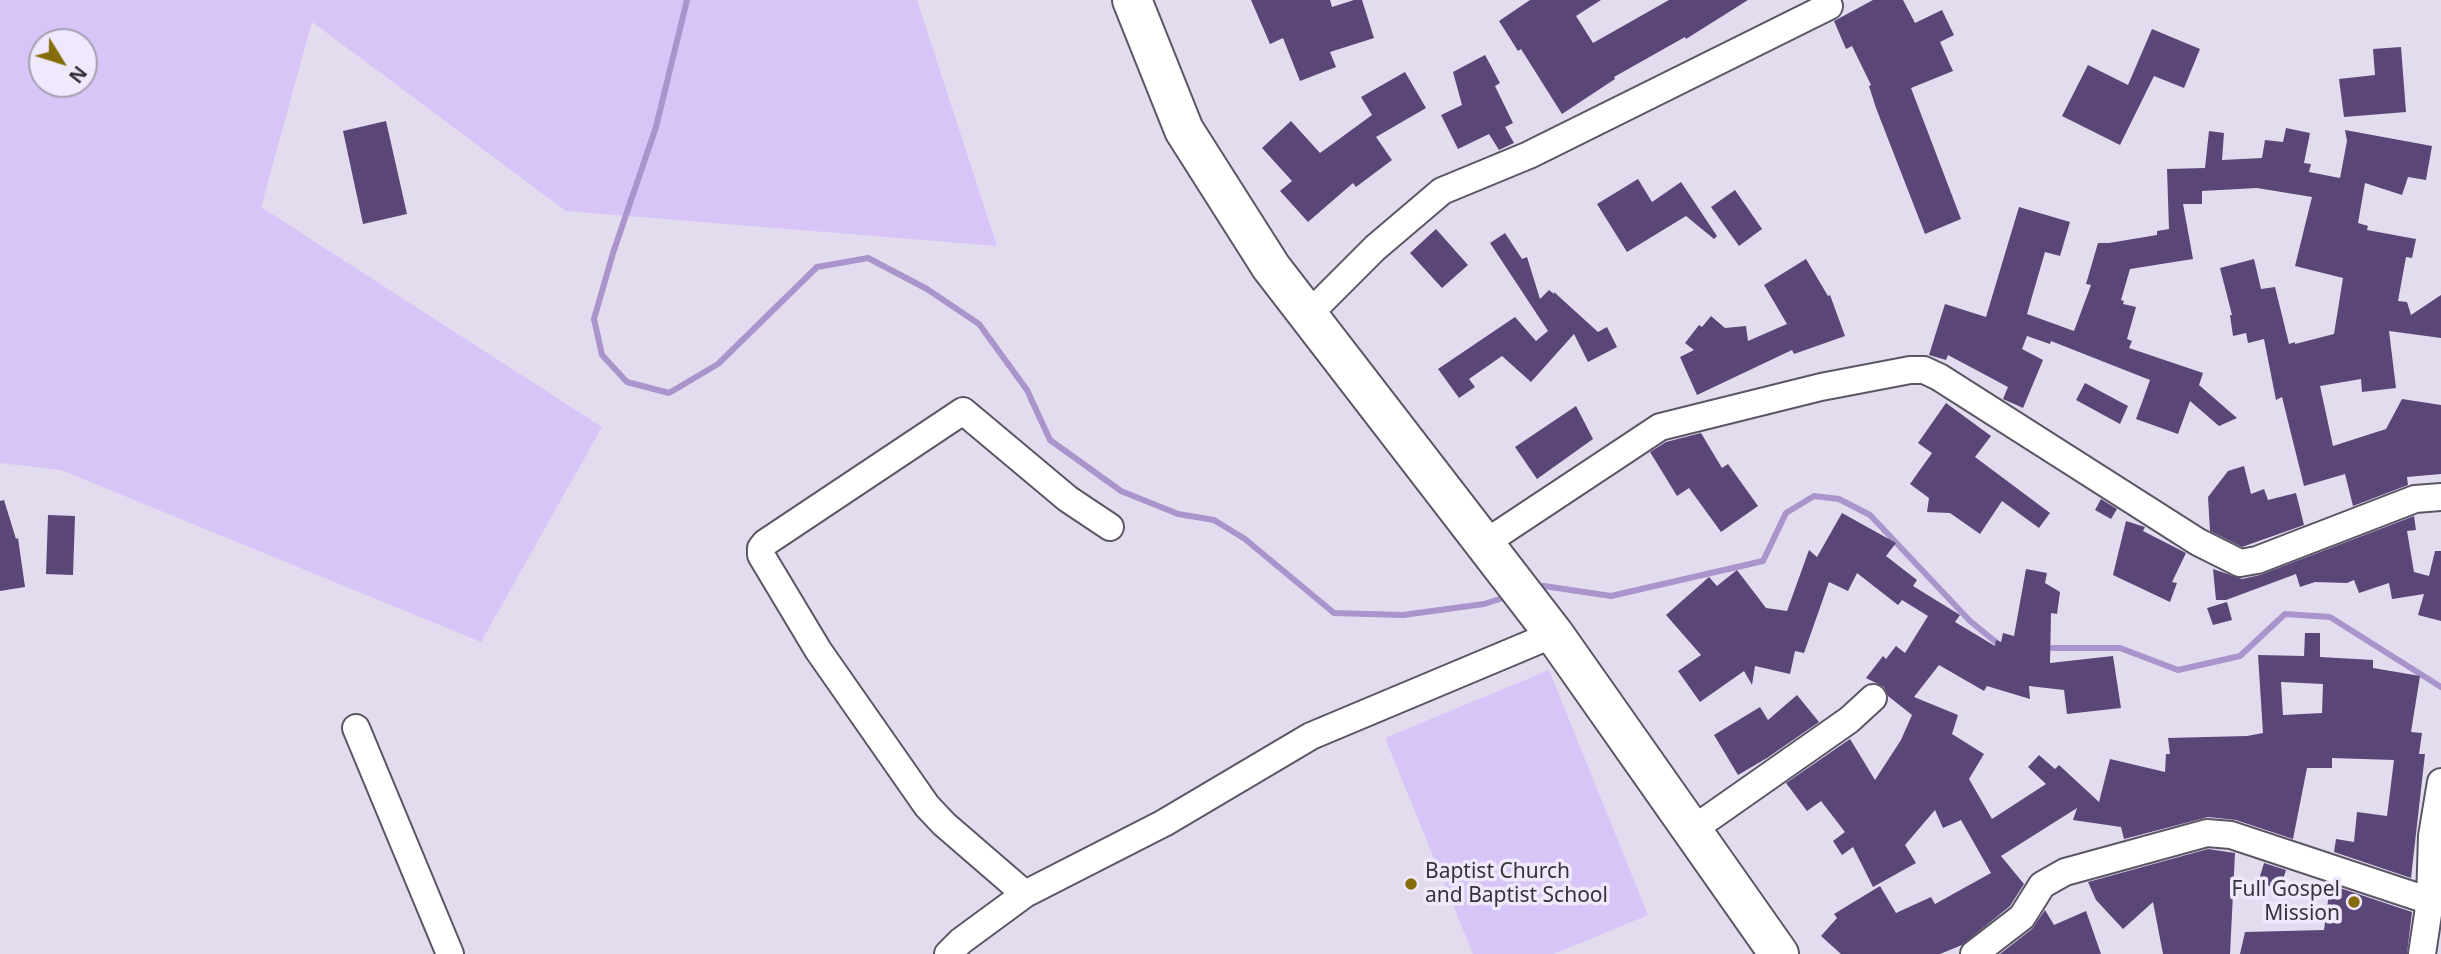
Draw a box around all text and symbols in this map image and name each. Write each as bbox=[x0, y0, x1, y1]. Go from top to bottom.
north arrow bbox=[28, 28, 98, 98]
text: N bbox=[63, 61, 93, 89]
place label: Baptist Church and Baptist School bbox=[1425, 859, 1608, 909]
marker: Baptist Church and Baptist School bbox=[1403, 876, 1419, 892]
place label: Full Gospel Mission bbox=[2232, 877, 2340, 927]
marker: Full Gospel Mission bbox=[2346, 894, 2362, 910]

